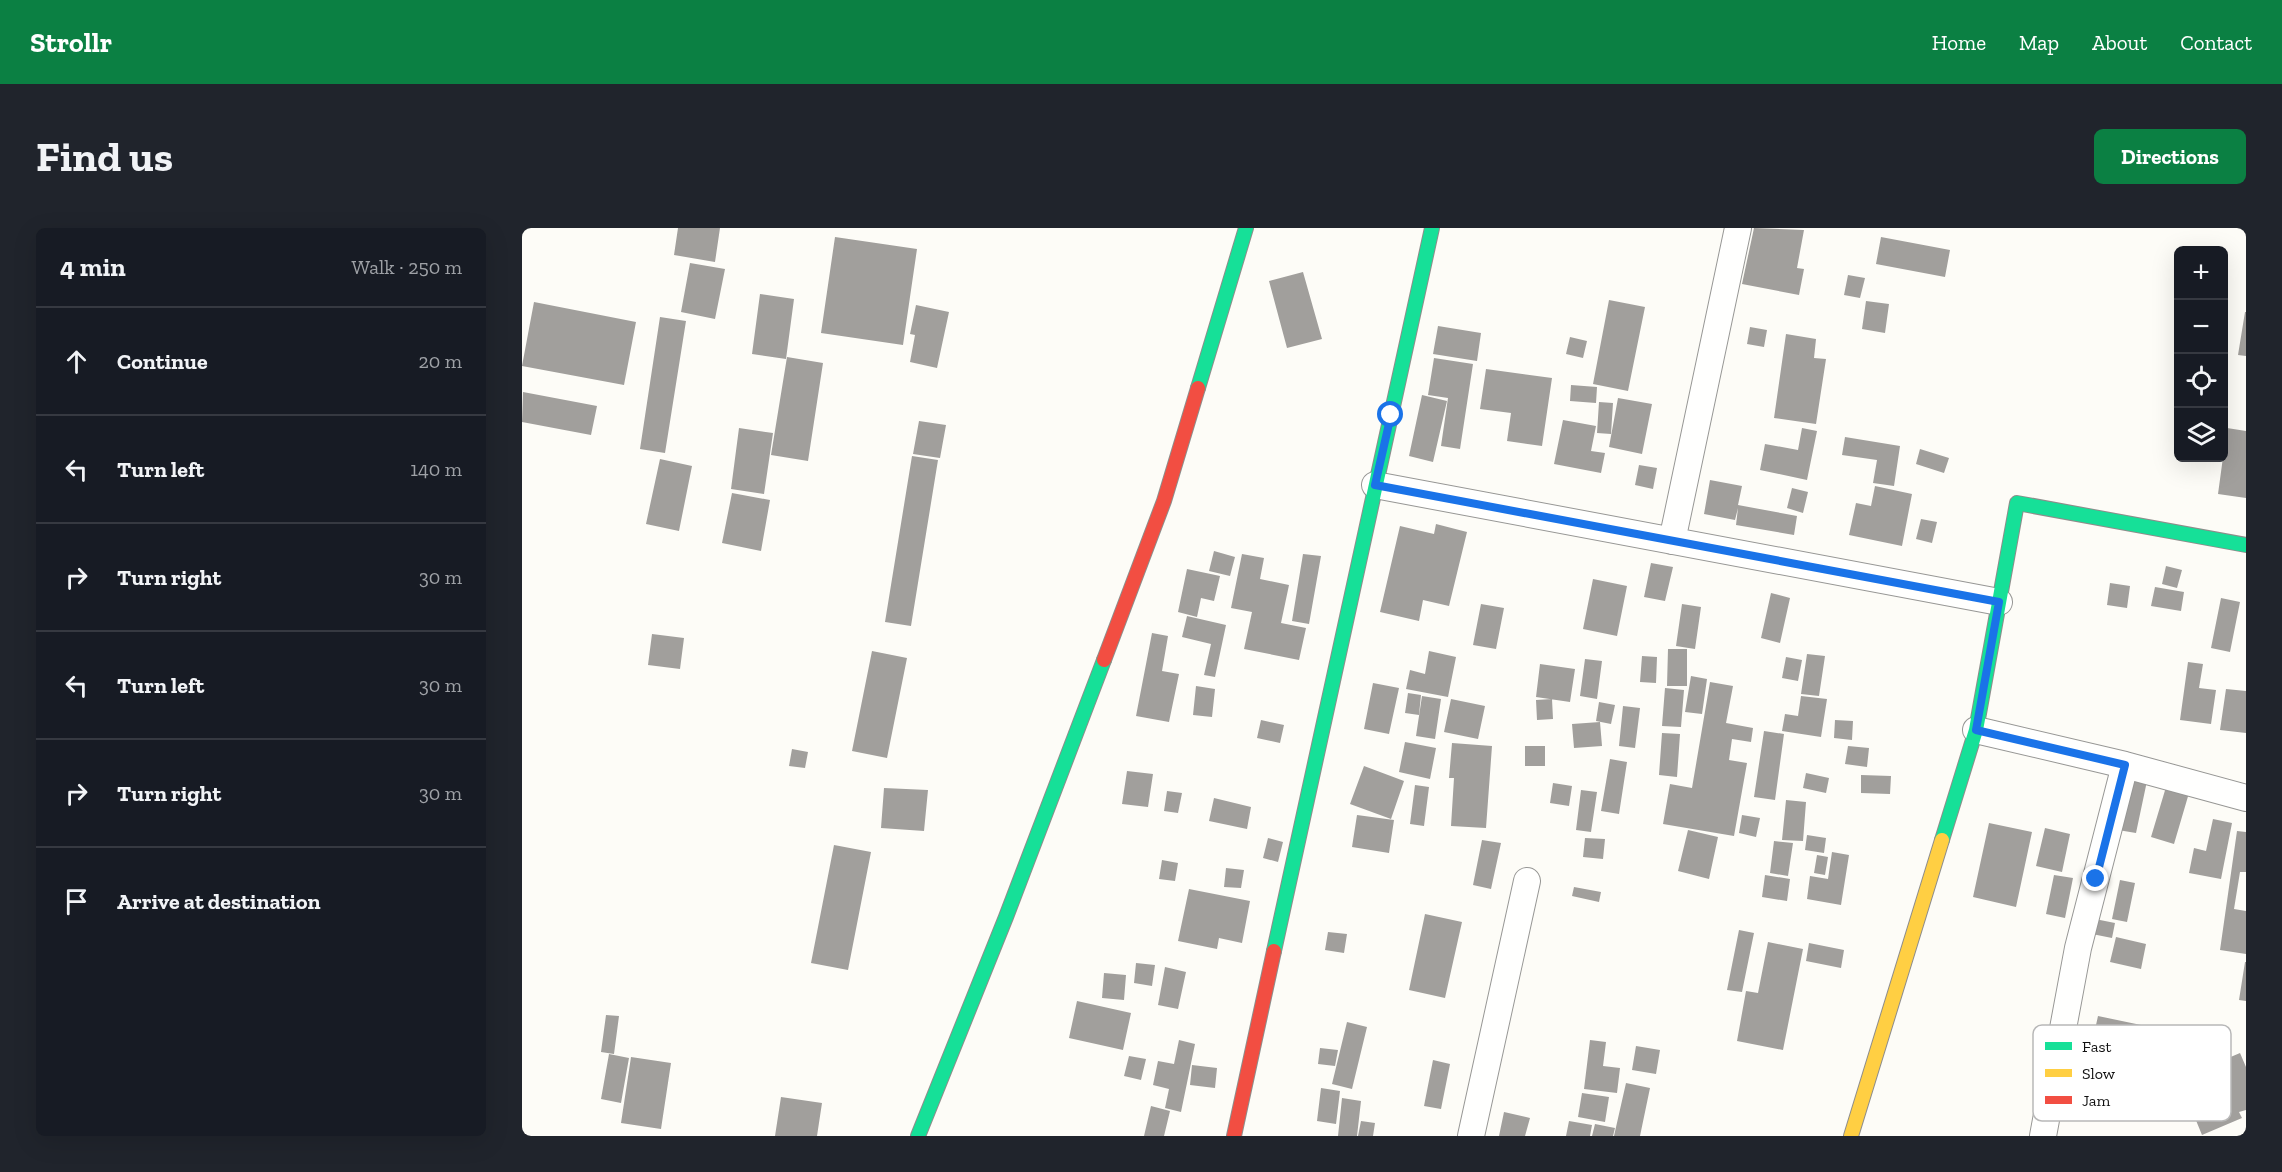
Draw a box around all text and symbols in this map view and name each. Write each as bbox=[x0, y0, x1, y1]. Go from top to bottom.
text: Strollr bbox=[30, 26, 112, 59]
text: Home bbox=[1932, 30, 1986, 55]
text: Map bbox=[2019, 30, 2059, 55]
text: About bbox=[2092, 30, 2147, 55]
text: Contact bbox=[2180, 30, 2252, 55]
button: Directions bbox=[2094, 129, 2246, 184]
text: Find us bbox=[36, 131, 173, 182]
map controls bbox=[2174, 246, 2228, 462]
button: + bbox=[2174, 246, 2228, 300]
text: 4 min bbox=[60, 251, 126, 283]
text: Walk · 250 m bbox=[352, 255, 462, 279]
button: − bbox=[2174, 300, 2228, 354]
icon: ahead bbox=[60, 345, 93, 378]
text: Continue bbox=[117, 348, 208, 375]
text: 20 m bbox=[418, 349, 462, 373]
button: locate bbox=[2174, 354, 2228, 408]
route start bbox=[1377, 401, 1403, 427]
button: layers bbox=[2174, 408, 2228, 462]
icon: left bbox=[60, 453, 93, 486]
text: Turn left bbox=[117, 456, 204, 483]
text: 140 m bbox=[410, 457, 462, 481]
icon: right bbox=[60, 561, 93, 594]
text: Turn right bbox=[117, 564, 221, 591]
text: 30 m bbox=[419, 565, 462, 589]
icon: left bbox=[60, 669, 93, 702]
text: Turn left bbox=[117, 672, 204, 699]
text: 30 m bbox=[419, 673, 462, 697]
icon: right bbox=[60, 777, 93, 810]
text: Turn right bbox=[117, 780, 221, 807]
text: 30 m bbox=[419, 781, 462, 805]
route end bbox=[2082, 865, 2108, 891]
icon: arrive bbox=[60, 885, 93, 918]
text: Arrive at destination bbox=[117, 888, 320, 915]
legend bbox=[2033, 1025, 2231, 1121]
text: Fast bbox=[2082, 1037, 2111, 1056]
text: Slow bbox=[2082, 1064, 2116, 1083]
text: Jam bbox=[2082, 1091, 2111, 1110]

